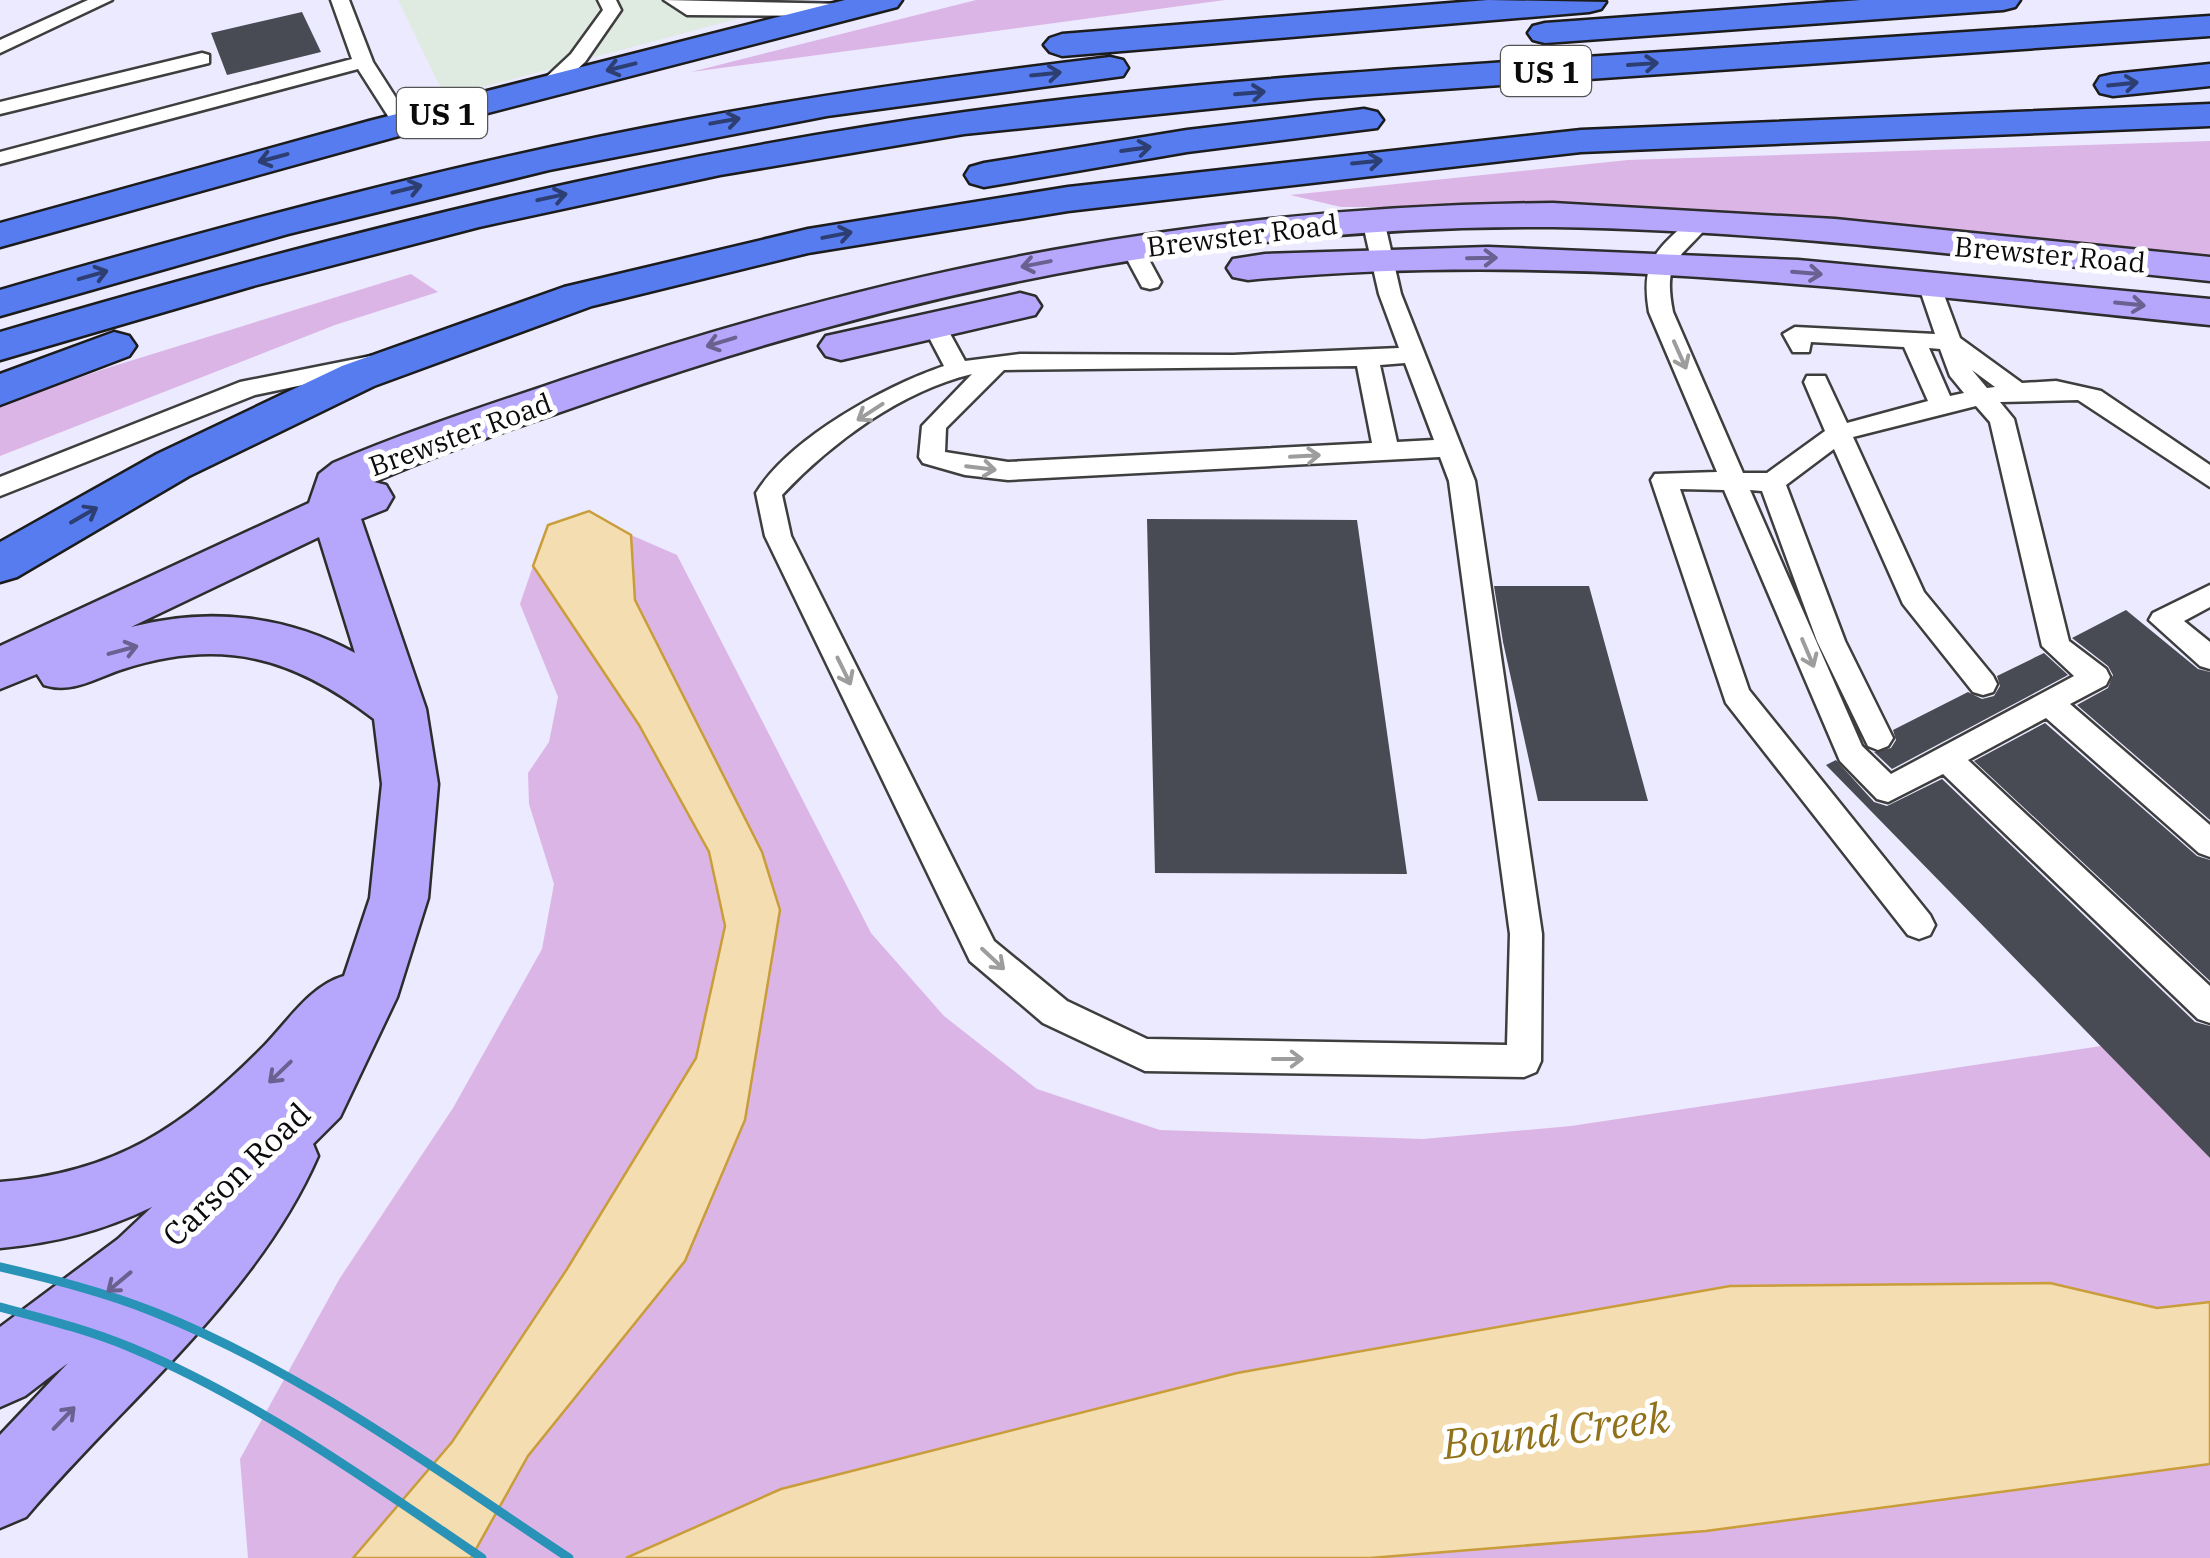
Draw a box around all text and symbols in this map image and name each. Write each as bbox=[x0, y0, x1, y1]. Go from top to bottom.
road number: US 1 bbox=[1501, 46, 1591, 96]
one-way arrow bbox=[1627, 54, 1659, 73]
one-way arrow bbox=[606, 59, 638, 77]
one-way arrow bbox=[1029, 64, 1062, 83]
one-way arrow bbox=[2106, 74, 2138, 93]
one-way arrow bbox=[1233, 84, 1265, 103]
road number: US 1 bbox=[397, 88, 487, 138]
one-way arrow bbox=[708, 111, 740, 130]
one-way arrow bbox=[1119, 139, 1152, 157]
one-way arrow bbox=[258, 150, 289, 169]
one-way arrow bbox=[1351, 153, 1383, 172]
one-way arrow bbox=[391, 179, 422, 198]
one-way arrow bbox=[535, 187, 567, 205]
street label: Brewster Road bbox=[1144, 205, 1340, 265]
one-way arrow bbox=[820, 225, 853, 244]
street label: Brewster Road bbox=[1953, 227, 2147, 281]
one-way arrow bbox=[1466, 248, 1498, 268]
one-way arrow bbox=[1021, 256, 1053, 275]
one-way arrow bbox=[1790, 264, 1822, 283]
one-way arrow bbox=[77, 265, 109, 283]
one-way arrow bbox=[2113, 295, 2146, 314]
one-way arrow bbox=[706, 335, 737, 353]
one-way arrow bbox=[1672, 339, 1690, 370]
street label: Brewster Road bbox=[363, 384, 557, 484]
one-way arrow bbox=[857, 402, 885, 422]
one-way arrow bbox=[1289, 446, 1321, 465]
one-way arrow bbox=[964, 459, 997, 478]
one-way arrow bbox=[69, 505, 98, 525]
one-way arrow bbox=[1800, 637, 1818, 668]
one-way arrow bbox=[107, 639, 138, 658]
one-way arrow bbox=[835, 656, 854, 686]
one-way arrow bbox=[980, 947, 1004, 971]
one-way arrow bbox=[1270, 1050, 1303, 1068]
one-way arrow bbox=[268, 1060, 292, 1084]
street label: Carson Road bbox=[153, 1093, 319, 1255]
one-way arrow bbox=[107, 1271, 133, 1293]
water label: Bound Creek bbox=[1438, 1389, 1673, 1471]
one-way arrow bbox=[52, 1406, 75, 1431]

